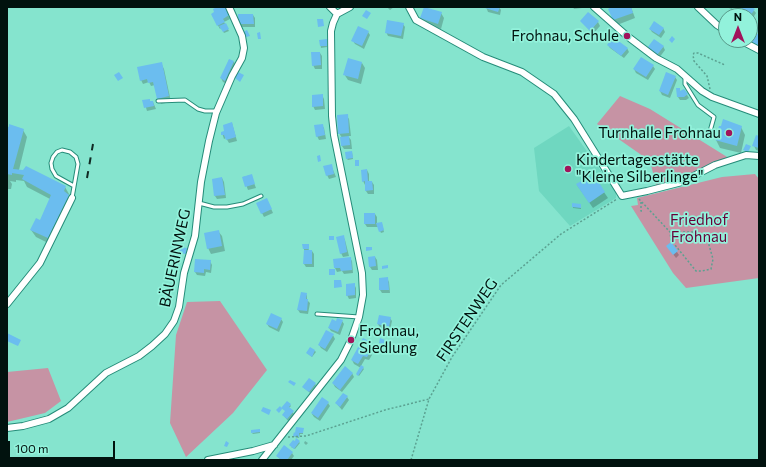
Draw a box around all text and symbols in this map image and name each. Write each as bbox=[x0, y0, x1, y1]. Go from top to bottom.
north arrow bbox=[718, 8, 758, 48]
text: N bbox=[734, 10, 742, 23]
place label: Frohnau, Schule bbox=[511, 27, 619, 45]
marker: Frohnau, Schule bbox=[622, 31, 632, 41]
place label: Turnhalle Frohnau bbox=[598, 124, 721, 142]
marker: Turnhalle Frohnau bbox=[724, 128, 734, 138]
place label: Kindertagesstätte "Kleine Silberlinge" bbox=[576, 151, 704, 186]
marker: Kindertagesstätte "Kleine Silberlinge" bbox=[563, 164, 573, 174]
street label: BÄUERINWEG bbox=[156, 207, 194, 309]
park label: Friedhof Frohnau bbox=[670, 211, 728, 246]
street label: FIRSTENWEG bbox=[433, 275, 501, 365]
place label: Frohnau, Siedlung bbox=[359, 322, 419, 357]
marker: Frohnau, Siedlung bbox=[346, 335, 356, 345]
scale bar bbox=[10, 433, 117, 459]
text: 100 m bbox=[15, 441, 49, 455]

